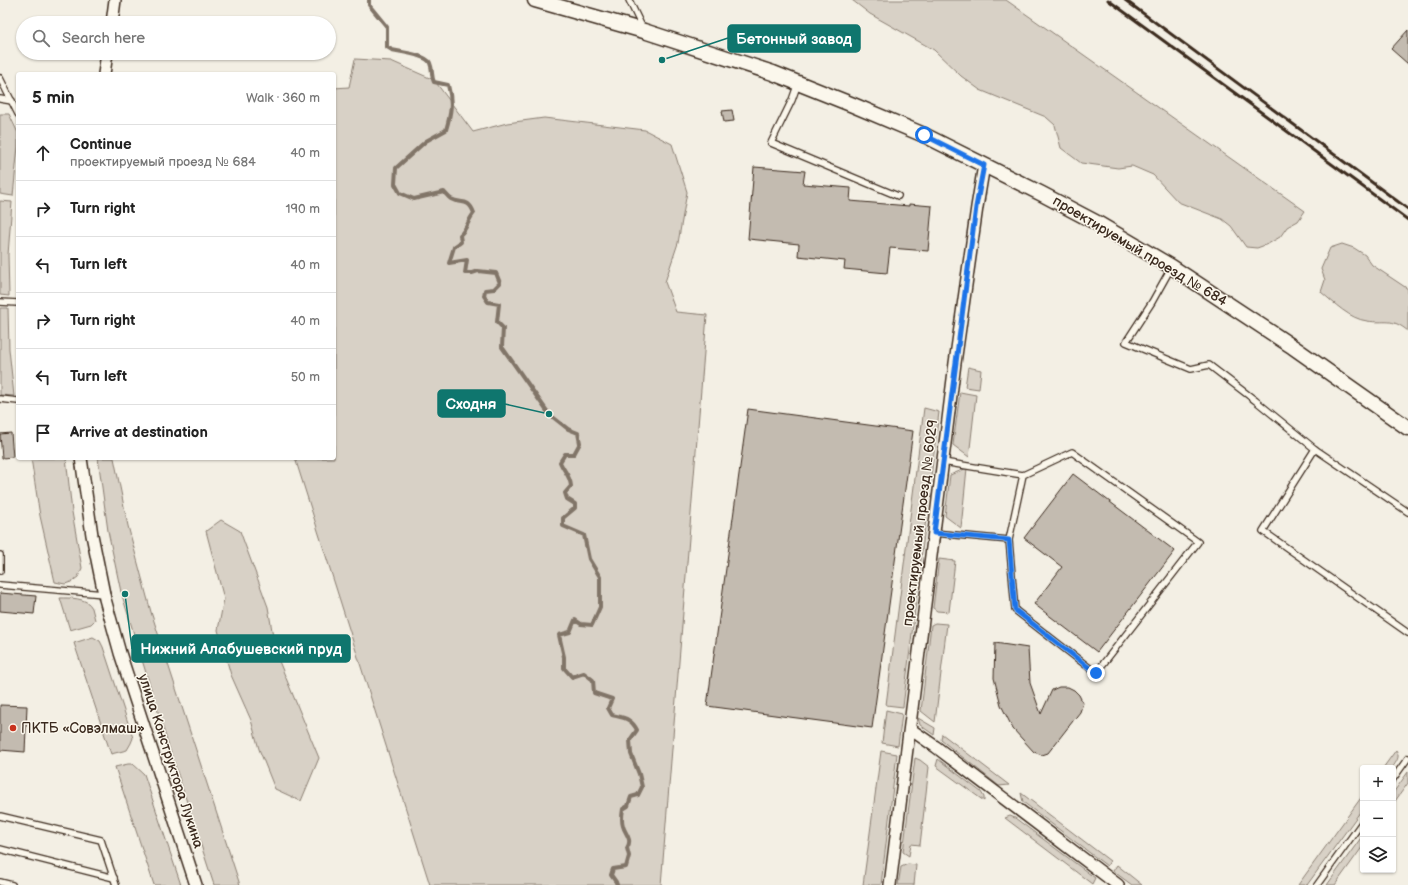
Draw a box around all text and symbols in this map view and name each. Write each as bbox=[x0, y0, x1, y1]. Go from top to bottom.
search box bbox=[16, 16, 336, 60]
callout: Бетонный завод bbox=[728, 25, 860, 52]
icon: search bbox=[30, 27, 52, 49]
text: Search here bbox=[62, 29, 145, 48]
text: Бетонный завод bbox=[736, 30, 852, 49]
text: 5 min bbox=[32, 88, 75, 108]
text: Walk · 360 m bbox=[246, 90, 320, 106]
route start bbox=[915, 126, 933, 144]
text: Continue bbox=[70, 135, 132, 154]
icon: ahead bbox=[32, 142, 54, 164]
text: 40 m bbox=[290, 145, 320, 161]
text: проектируемый проезд № 684 bbox=[70, 154, 256, 170]
street label: проектируемый проезд № 684 bbox=[1050, 192, 1231, 310]
icon: right bbox=[32, 198, 54, 220]
text: Turn right bbox=[70, 199, 135, 218]
text: 190 m bbox=[286, 201, 320, 217]
icon: left bbox=[32, 254, 54, 276]
text: Turn left bbox=[70, 255, 127, 274]
text: 40 m bbox=[290, 257, 320, 273]
icon: right bbox=[32, 310, 54, 332]
text: Turn right bbox=[70, 311, 135, 330]
text: 40 m bbox=[290, 313, 320, 329]
icon: left bbox=[32, 366, 54, 388]
text: Turn left bbox=[70, 367, 127, 386]
text: 50 m bbox=[291, 369, 320, 385]
callout: Сходня bbox=[438, 390, 505, 417]
text: Сходня bbox=[445, 395, 497, 414]
street label: проектируемый проезд № 6029 bbox=[899, 419, 941, 627]
icon: arrive bbox=[32, 422, 54, 444]
text: Arrive at destination bbox=[70, 423, 208, 442]
callout: Нижний Алабушевский пруд bbox=[132, 635, 350, 662]
text: Нижний Алабушевский пруд bbox=[140, 640, 342, 659]
route end bbox=[1087, 664, 1105, 682]
street label: улица Конструктора Лукина bbox=[135, 672, 207, 851]
place label: ПКТБ «Совэлмаш» bbox=[21, 720, 145, 737]
marker: ПКТБ «Совэлмаш» bbox=[8, 723, 18, 733]
map controls bbox=[1360, 765, 1396, 873]
button: + bbox=[1360, 765, 1396, 801]
button: − bbox=[1360, 801, 1396, 837]
button: layers bbox=[1360, 837, 1396, 873]

